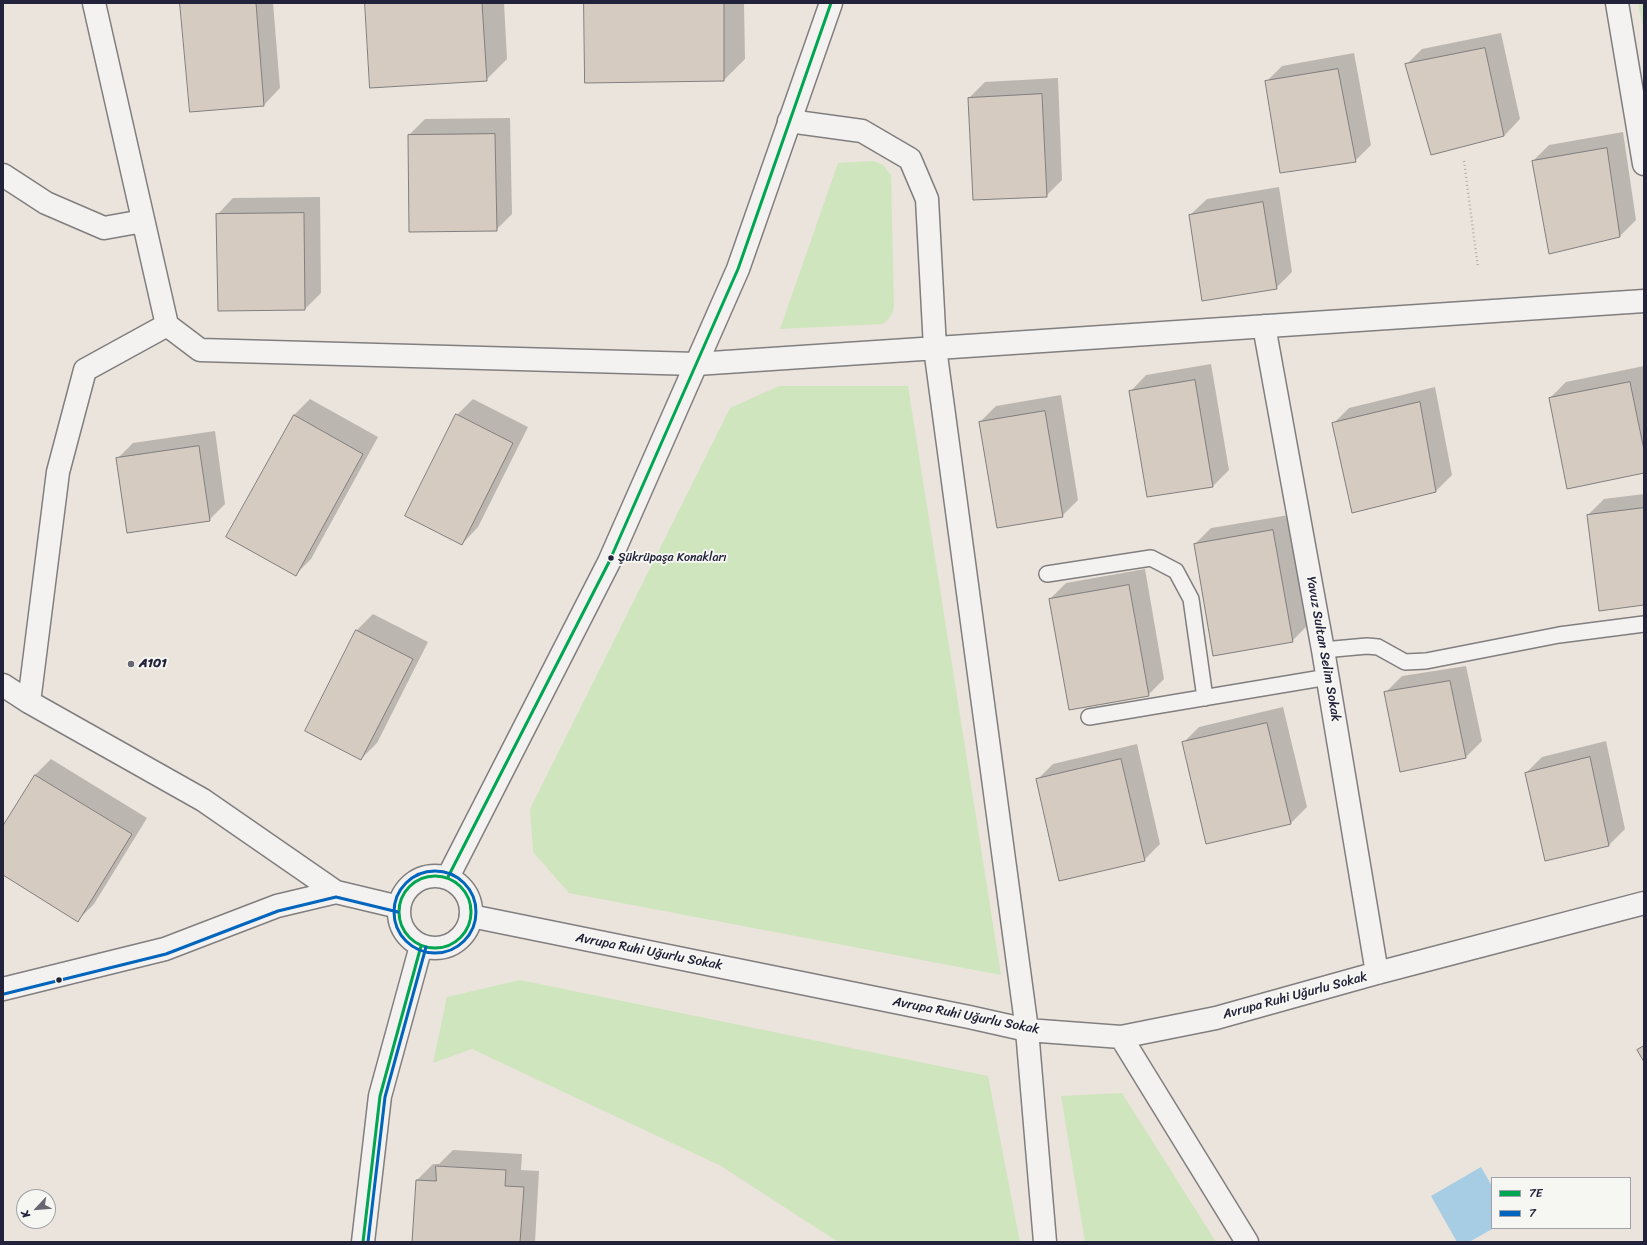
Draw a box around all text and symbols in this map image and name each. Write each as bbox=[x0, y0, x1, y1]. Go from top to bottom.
place label: Şükrüpaşa Konakları bbox=[618, 551, 727, 565]
marker: Şükrüpaşa Konakları bbox=[606, 553, 616, 563]
street label: Yavuz Sultan Selim Sokak bbox=[1303, 575, 1343, 723]
place label: A101 bbox=[139, 656, 167, 672]
marker: A101 bbox=[126, 659, 136, 669]
street label: Avrupa Ruhi Uğurlu Sokak bbox=[574, 930, 724, 974]
street label: Avrupa Ruhi Uğurlu Sokak bbox=[1221, 969, 1369, 1023]
unlabelled marker bbox=[54, 975, 64, 985]
street label: Avrupa Ruhi Uğurlu Sokak bbox=[891, 994, 1041, 1038]
legend bbox=[1491, 1177, 1631, 1229]
text: 7E bbox=[1529, 1182, 1543, 1204]
north arrow bbox=[16, 1189, 56, 1229]
text: 7 bbox=[1529, 1202, 1536, 1224]
text: K bbox=[16, 1207, 36, 1221]

